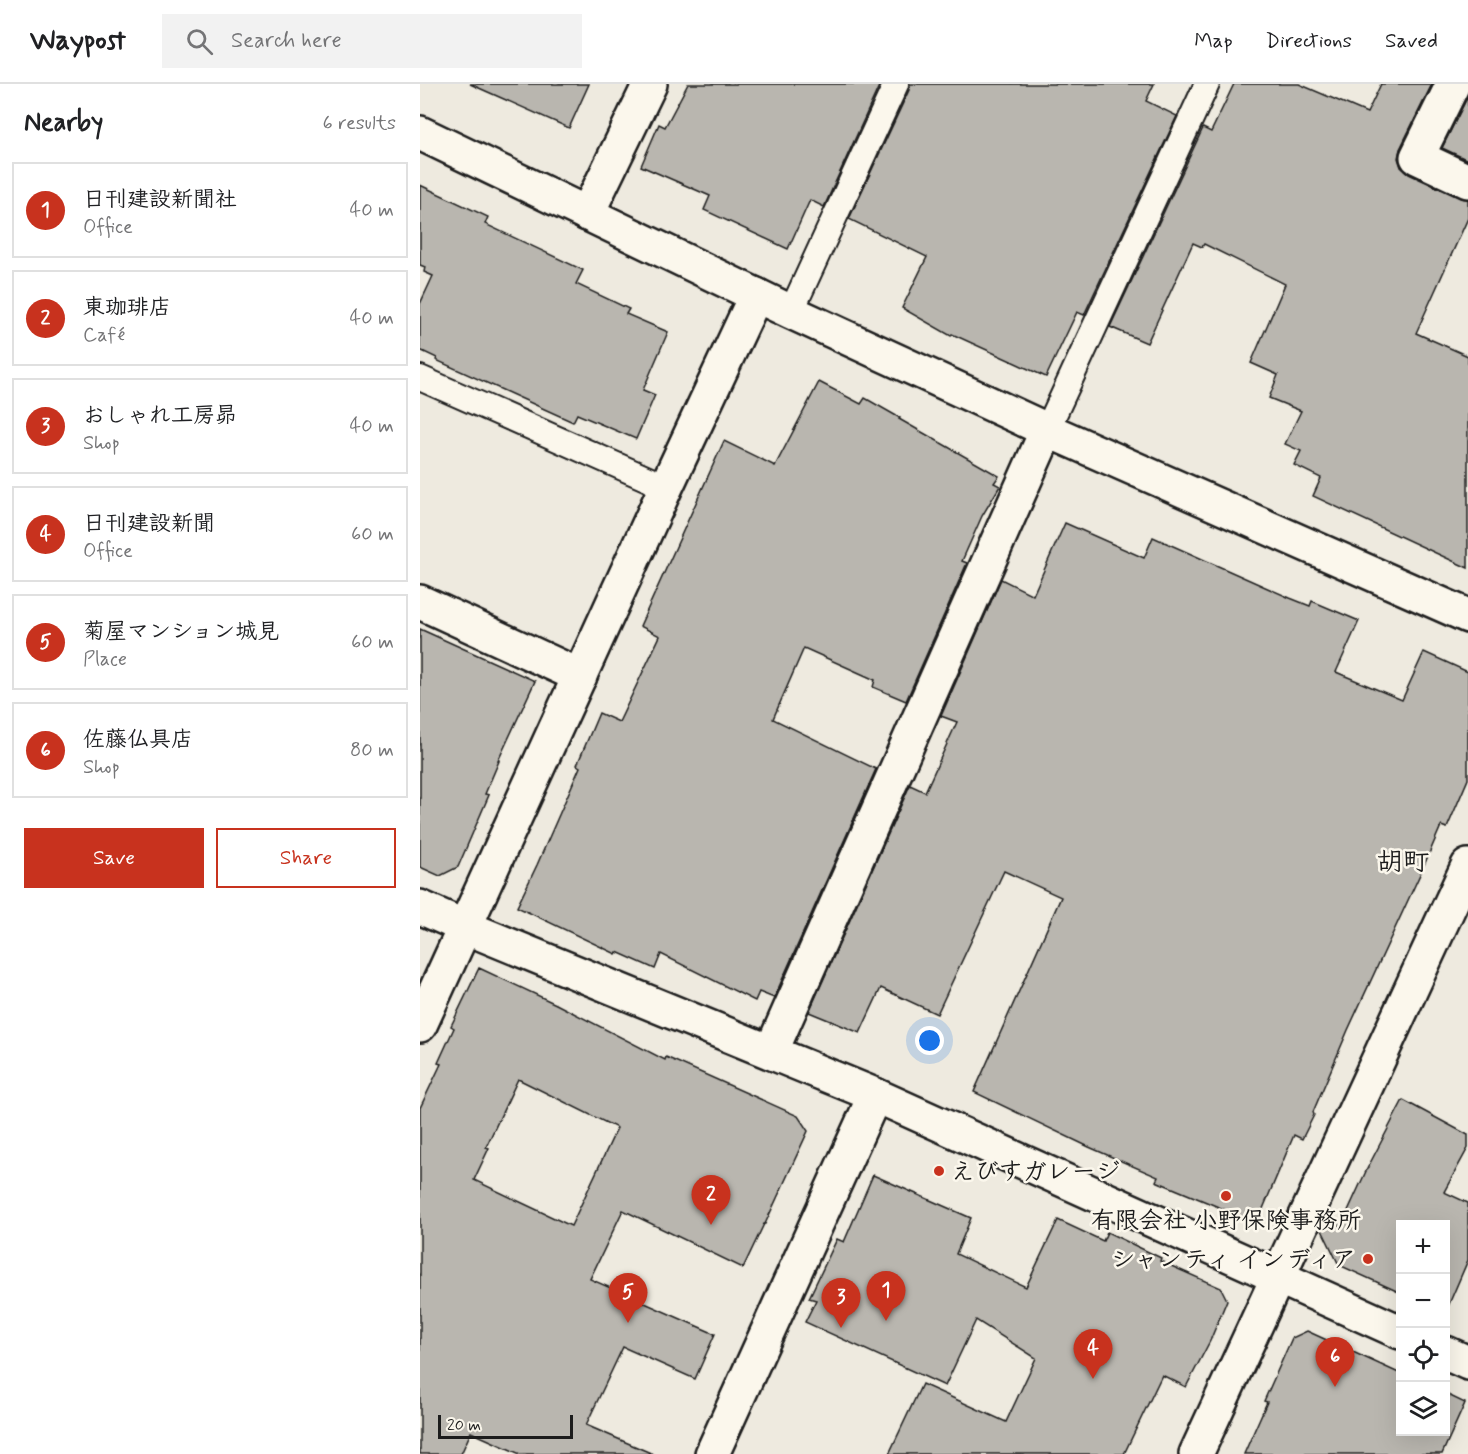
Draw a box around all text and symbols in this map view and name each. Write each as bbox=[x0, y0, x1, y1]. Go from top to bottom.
search box bbox=[162, 14, 582, 68]
text: Waypost bbox=[30, 23, 126, 60]
icon: search bbox=[183, 25, 216, 58]
text: Search here bbox=[231, 27, 342, 55]
text: Map bbox=[1194, 27, 1233, 55]
text: Directions bbox=[1266, 27, 1352, 55]
text: Saved bbox=[1385, 27, 1438, 55]
text: Nearby bbox=[24, 106, 103, 140]
text: 6 results bbox=[323, 110, 396, 137]
text: 日刊建設新聞社 bbox=[83, 186, 237, 214]
text: 1 bbox=[41, 197, 50, 224]
text: 40 m bbox=[350, 197, 394, 224]
text: Office bbox=[83, 214, 133, 241]
text: 東珈琲店 bbox=[83, 294, 171, 322]
text: 2 bbox=[41, 305, 50, 332]
text: 40 m bbox=[350, 305, 394, 332]
text: Café bbox=[83, 322, 125, 349]
text: おしゃれ工房昴 bbox=[83, 402, 237, 430]
text: 3 bbox=[41, 413, 50, 440]
text: 40 m bbox=[350, 413, 394, 440]
text: Shop bbox=[83, 430, 120, 457]
text: 日刊建設新聞 bbox=[83, 510, 215, 538]
text: 4 bbox=[40, 521, 51, 548]
text: 60 m bbox=[351, 521, 394, 548]
text: Office bbox=[83, 538, 133, 565]
text: 菊屋マンション城見 bbox=[83, 618, 279, 646]
text: 5 bbox=[40, 629, 52, 656]
text: 60 m bbox=[351, 629, 394, 656]
text: Place bbox=[83, 646, 127, 673]
text: 佐藤仏具店 bbox=[83, 726, 193, 754]
text: 6 bbox=[40, 737, 51, 764]
text: 80 m bbox=[350, 737, 394, 764]
text: Shop bbox=[83, 754, 120, 781]
button: Save bbox=[24, 828, 204, 888]
button: Share bbox=[216, 828, 396, 888]
district label: 胡町 bbox=[1377, 846, 1429, 880]
your location bbox=[915, 1026, 944, 1055]
place label: えびすガレージ bbox=[951, 1157, 1120, 1188]
marker: えびすガレージ bbox=[932, 1164, 946, 1178]
pin: 2 bbox=[692, 1176, 730, 1225]
marker: 有限会社 小野保険事務所 bbox=[1219, 1189, 1233, 1203]
place label: 有限会社 小野保険事務所 bbox=[1091, 1206, 1361, 1237]
map controls bbox=[1396, 1220, 1450, 1436]
button: + bbox=[1396, 1220, 1450, 1274]
place label: シャンティ インディア bbox=[1111, 1245, 1356, 1276]
marker: シャンティ インディア bbox=[1361, 1252, 1375, 1266]
pin: 1 bbox=[866, 1272, 906, 1321]
pin: 5 bbox=[608, 1274, 648, 1323]
button: − bbox=[1396, 1274, 1450, 1328]
pin: 3 bbox=[822, 1278, 860, 1328]
button: locate bbox=[1396, 1328, 1450, 1382]
pin: 4 bbox=[1074, 1330, 1112, 1379]
pin: 6 bbox=[1316, 1338, 1354, 1387]
button: layers bbox=[1396, 1382, 1450, 1436]
scale bar bbox=[438, 1412, 573, 1440]
text: 20 m bbox=[447, 1415, 481, 1436]

